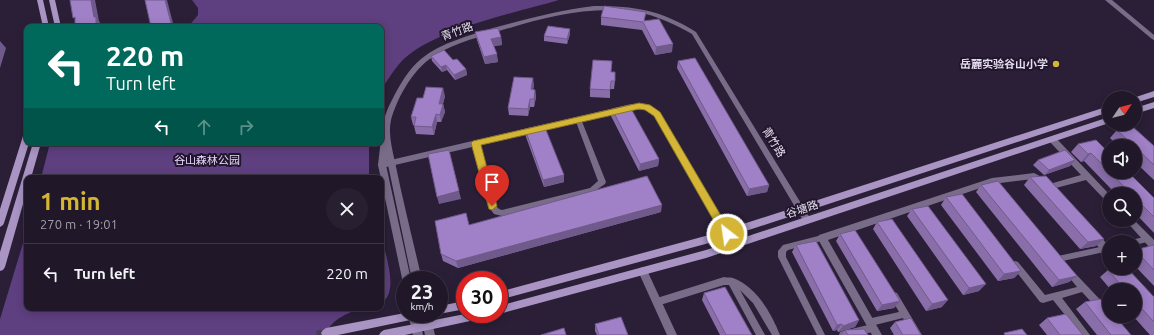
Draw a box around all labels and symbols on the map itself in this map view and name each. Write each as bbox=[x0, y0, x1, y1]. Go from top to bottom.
street label: 青竹路 bbox=[439, 20, 475, 42]
place label: 岳麓实验谷山小学 bbox=[960, 58, 1048, 70]
marker: 岳麓实验谷山小学 bbox=[1051, 59, 1061, 69]
north arrow bbox=[1102, 91, 1142, 131]
street label: 青竹路 bbox=[760, 125, 788, 159]
park label: 谷山森林公园 bbox=[174, 154, 240, 166]
pin bbox=[475, 165, 509, 206]
street label: 谷塘路 bbox=[784, 198, 820, 220]
position arrow bbox=[706, 213, 748, 255]
speed limit sign: 30 bbox=[456, 271, 508, 323]

